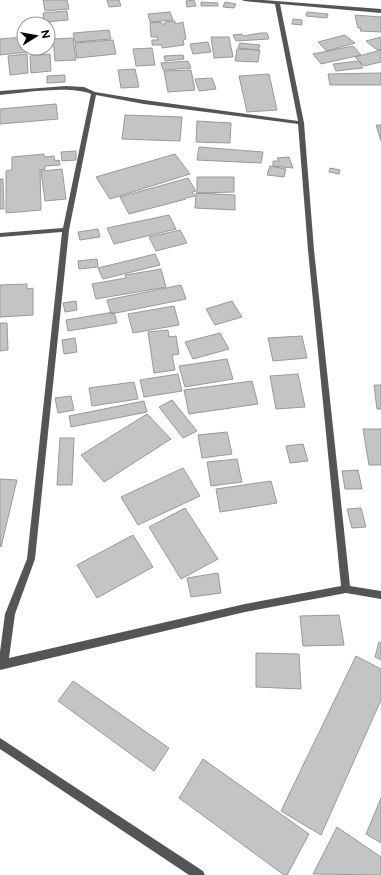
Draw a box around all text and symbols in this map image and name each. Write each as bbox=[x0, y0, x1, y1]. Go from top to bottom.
north arrow bbox=[16, 16, 56, 56]
text: N bbox=[38, 29, 53, 40]

